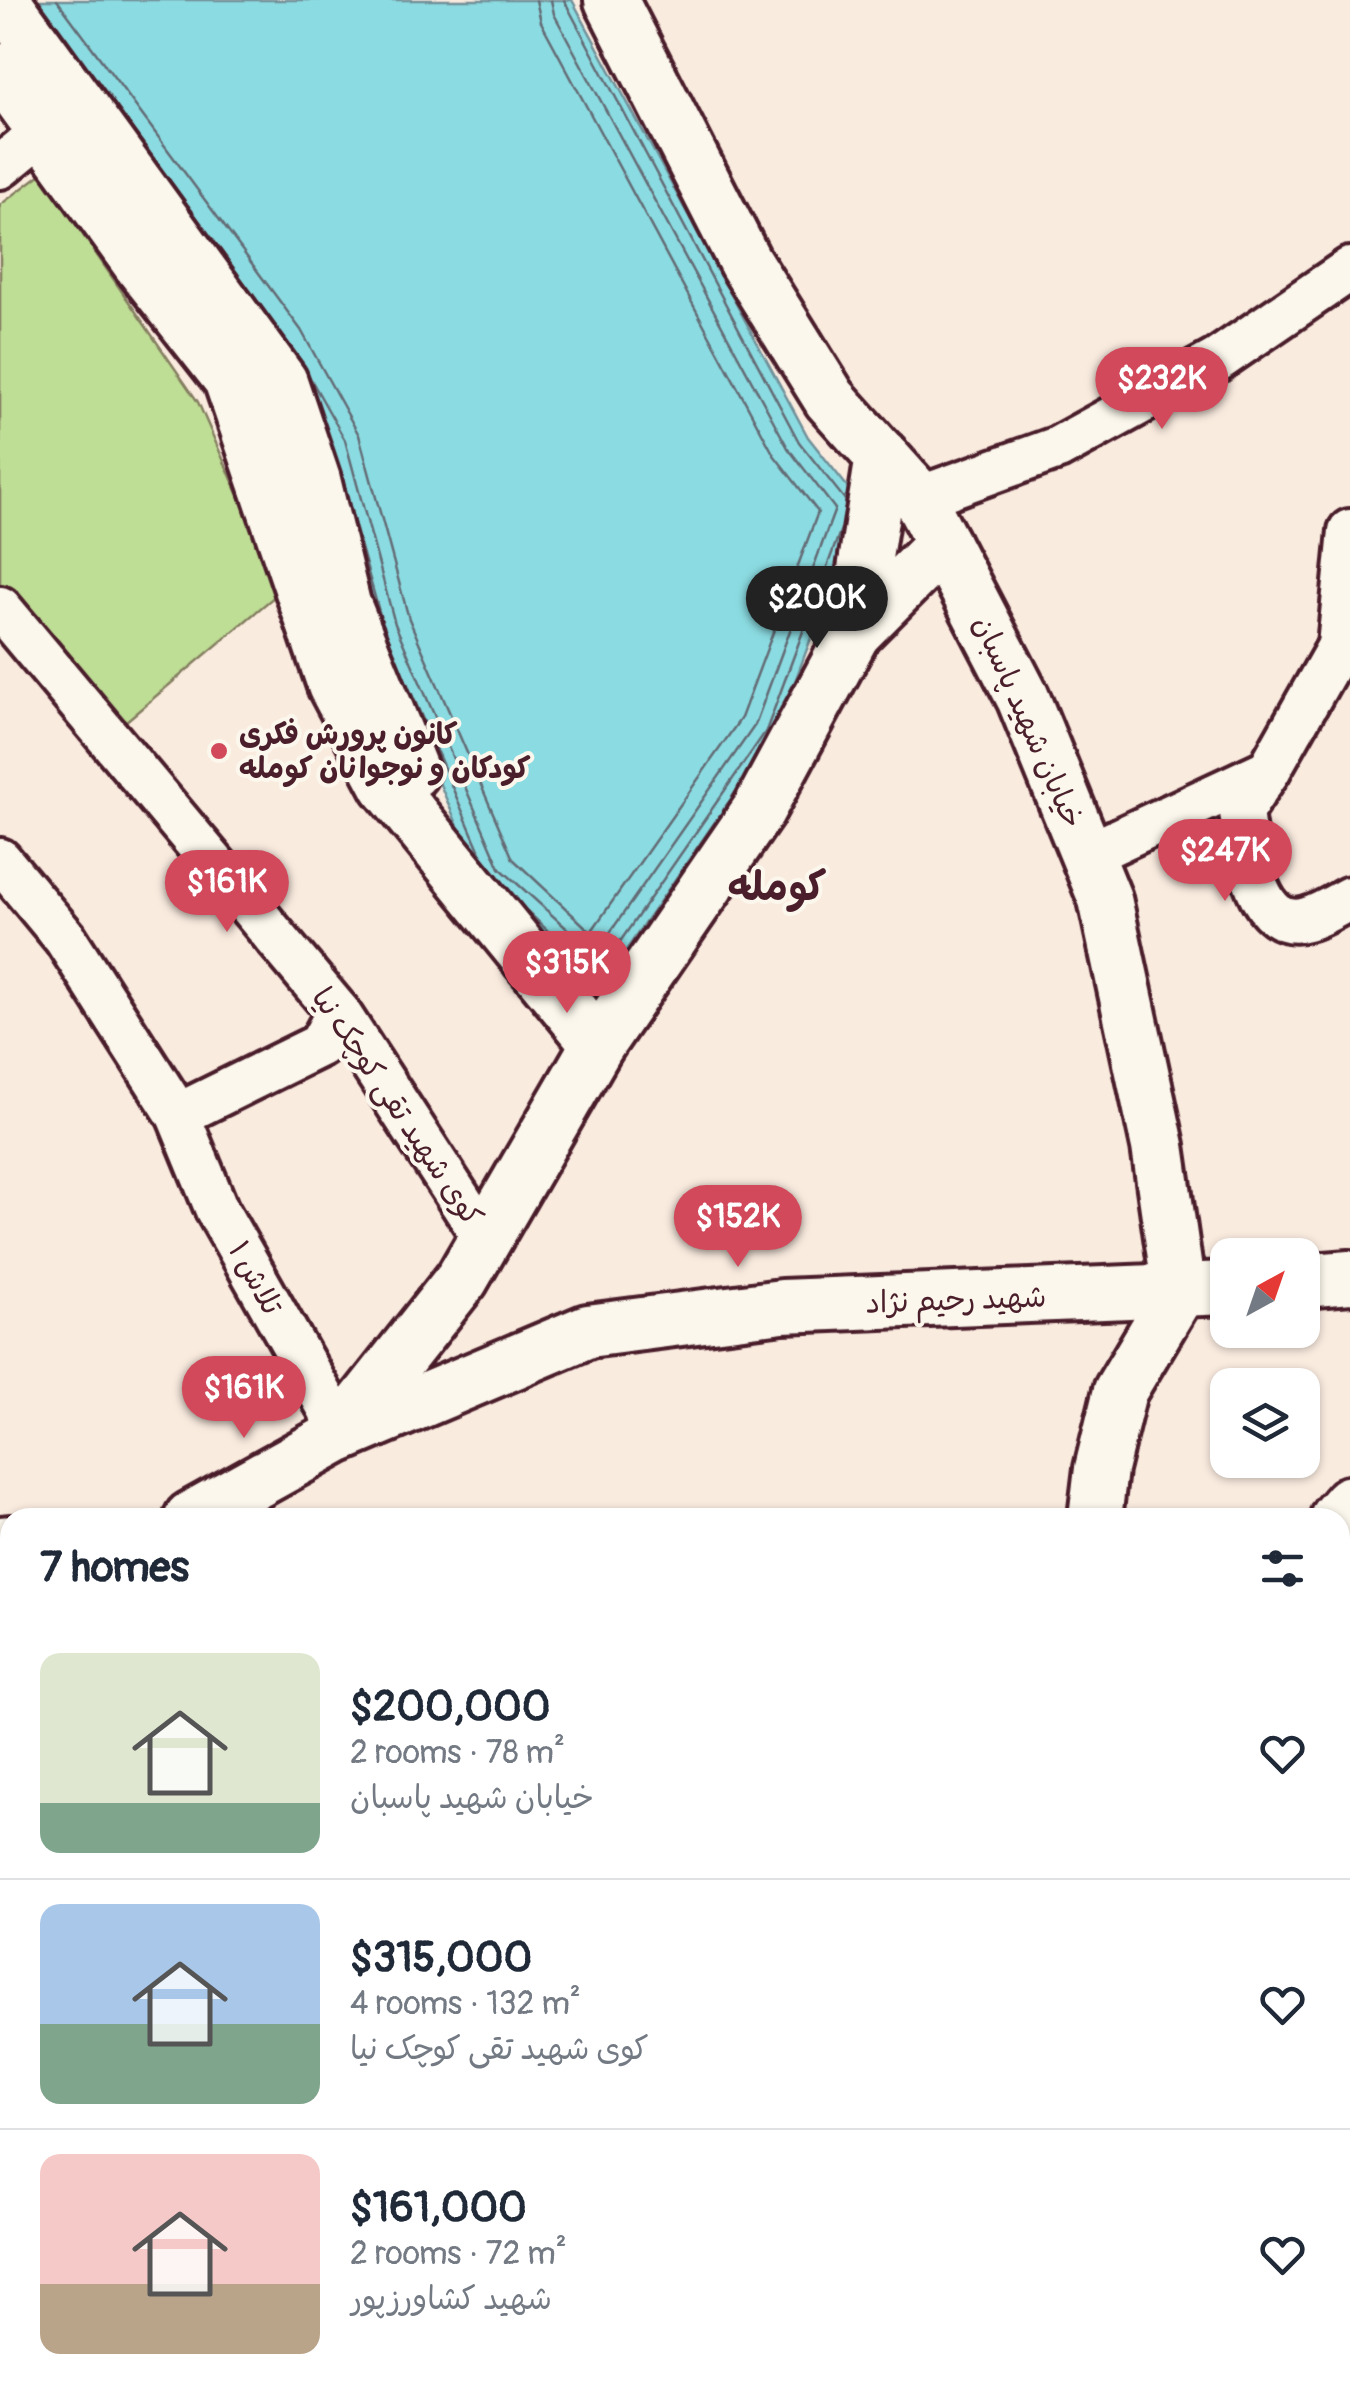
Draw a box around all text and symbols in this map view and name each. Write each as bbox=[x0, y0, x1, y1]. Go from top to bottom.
pin: $232K bbox=[1092, 347, 1232, 432]
text: $232K bbox=[1117, 359, 1207, 399]
pin: $200K bbox=[747, 566, 887, 651]
text: $200K bbox=[768, 578, 866, 618]
street label: خیابان شهید پاسبان bbox=[965, 610, 1091, 834]
place label: کانون پرورش فکری کودکان و نوجوانان کومله bbox=[239, 716, 531, 787]
marker: کانون پرورش فکری کودکان و نوجوانان کومله bbox=[208, 740, 230, 762]
pin: $247K bbox=[1155, 819, 1295, 904]
text: $247K bbox=[1180, 831, 1270, 871]
pin: $161K bbox=[157, 850, 297, 935]
text: $161K bbox=[187, 862, 267, 902]
district label: کومله bbox=[728, 863, 827, 912]
pin: $315K bbox=[497, 931, 637, 1016]
text: $315K bbox=[525, 943, 609, 983]
street label: کوی شهید تقی کوچک نیا bbox=[303, 981, 491, 1233]
pin: $152K bbox=[668, 1185, 808, 1270]
text: $152K bbox=[696, 1197, 780, 1237]
street label: تلاش ۱ bbox=[220, 1235, 290, 1322]
north arrow bbox=[1210, 1238, 1320, 1348]
map controls bbox=[1210, 1238, 1320, 1478]
street label: شهید رحیم نژاد bbox=[865, 1278, 1047, 1326]
pin: $161K bbox=[174, 1356, 314, 1441]
text: $161K bbox=[204, 1368, 284, 1408]
button: layers bbox=[1210, 1368, 1320, 1478]
icon: filters bbox=[1255, 1541, 1310, 1596]
text: 7 homes bbox=[40, 1542, 189, 1594]
text: $200,000 bbox=[350, 1681, 550, 1733]
icon: home bbox=[120, 1693, 240, 1813]
icon: heart bbox=[1255, 1726, 1310, 1781]
text: 2 rooms · 78 m² bbox=[350, 1733, 565, 1773]
text: خیابان شهید پاسبان bbox=[350, 1778, 594, 1818]
text: $315,000 bbox=[350, 1932, 532, 1984]
icon: home bbox=[120, 1944, 240, 2064]
icon: heart bbox=[1255, 1977, 1310, 2032]
text: 4 rooms · 132 m² bbox=[350, 1984, 581, 2024]
text: کوی شهید تقی کوچک نیا bbox=[350, 2029, 649, 2069]
text: $161,000 bbox=[350, 2182, 527, 2234]
icon: home bbox=[120, 2194, 240, 2314]
icon: heart bbox=[1255, 2227, 1310, 2282]
text: 2 rooms · 72 m² bbox=[350, 2234, 567, 2274]
text: شهید کشاورزپور bbox=[350, 2279, 552, 2319]

